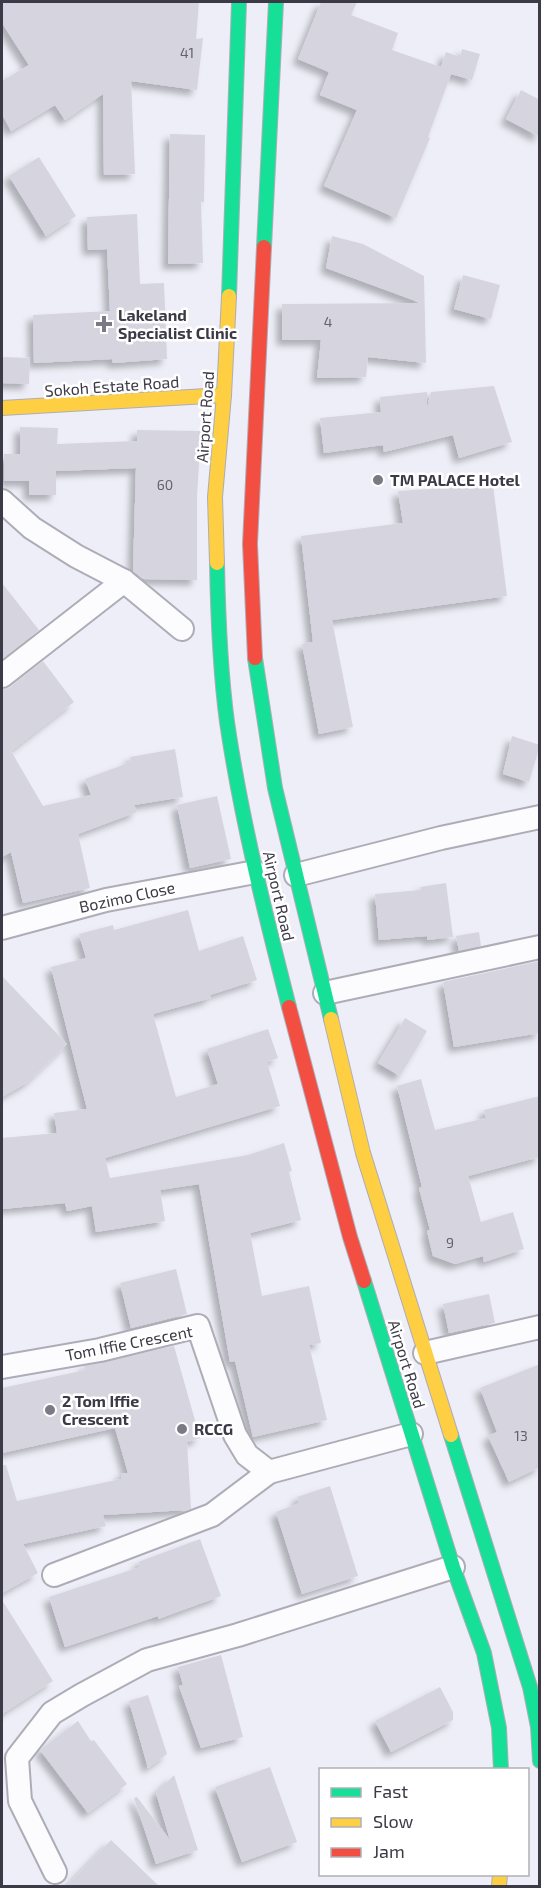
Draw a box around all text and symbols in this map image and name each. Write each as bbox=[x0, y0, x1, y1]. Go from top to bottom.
house number: 41 bbox=[180, 44, 194, 61]
place label: Lakeland Specialist Clinic bbox=[118, 305, 237, 342]
house number: 4 bbox=[324, 313, 332, 330]
marker: Lakeland Specialist Clinic bbox=[95, 315, 113, 333]
street label: Sokoh Estate Road bbox=[44, 371, 180, 400]
street label: Airport Road bbox=[192, 371, 217, 463]
place label: TM PALACE Hotel bbox=[390, 470, 521, 489]
marker: TM PALACE Hotel bbox=[371, 473, 385, 487]
house number: 60 bbox=[157, 476, 173, 493]
street label: Airport Road bbox=[260, 849, 299, 943]
street label: Bozimo Close bbox=[77, 877, 177, 916]
house number: 9 bbox=[446, 1234, 454, 1251]
street label: Airport Road bbox=[385, 1317, 430, 1410]
street label: Tom Iffie Crescent bbox=[64, 1321, 194, 1364]
place label: 2 Tom Iffie Crescent bbox=[62, 1391, 139, 1428]
marker: 2 Tom Iffie Crescent bbox=[43, 1403, 57, 1417]
place label: RCCG bbox=[194, 1419, 233, 1438]
marker: RCCG bbox=[175, 1422, 189, 1436]
house number: 13 bbox=[514, 1427, 528, 1444]
legend bbox=[319, 1768, 529, 1876]
text: Fast bbox=[373, 1780, 408, 1802]
text: Slow bbox=[373, 1810, 414, 1832]
text: Jam bbox=[373, 1840, 405, 1862]

